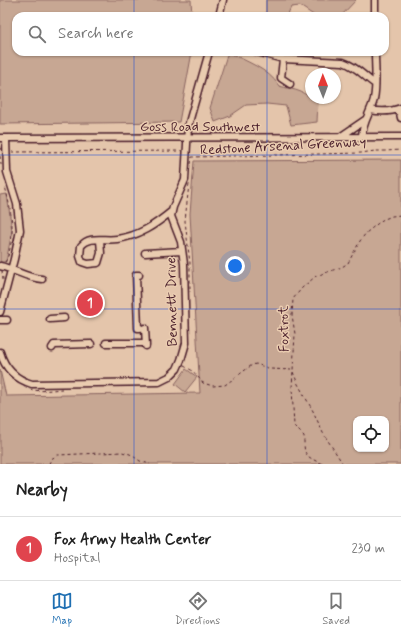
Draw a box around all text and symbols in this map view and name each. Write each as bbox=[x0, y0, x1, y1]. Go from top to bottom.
search box bbox=[12, 12, 389, 56]
icon: search bbox=[26, 23, 48, 45]
text: Search here bbox=[58, 24, 134, 44]
north arrow bbox=[305, 68, 341, 104]
street label: Goss Road Southwest bbox=[140, 118, 260, 136]
street label: Redstone Arsenal Greenway bbox=[199, 133, 367, 159]
your location bbox=[225, 256, 245, 276]
street label: Bennett Drive bbox=[162, 257, 182, 347]
pin: 1 bbox=[77, 288, 103, 318]
street label: Foxtrot bbox=[275, 305, 293, 352]
map controls bbox=[353, 416, 389, 452]
button: locate bbox=[353, 416, 389, 452]
text: Nearby bbox=[16, 479, 68, 501]
text: Fox Army Health Center bbox=[54, 530, 211, 550]
text: 1 bbox=[26, 540, 32, 557]
text: 230 m bbox=[351, 540, 385, 557]
text: Hospital bbox=[54, 550, 100, 567]
tab: Map bbox=[51, 590, 73, 628]
tab: Directions bbox=[175, 590, 220, 628]
tab: Saved bbox=[322, 590, 350, 628]

